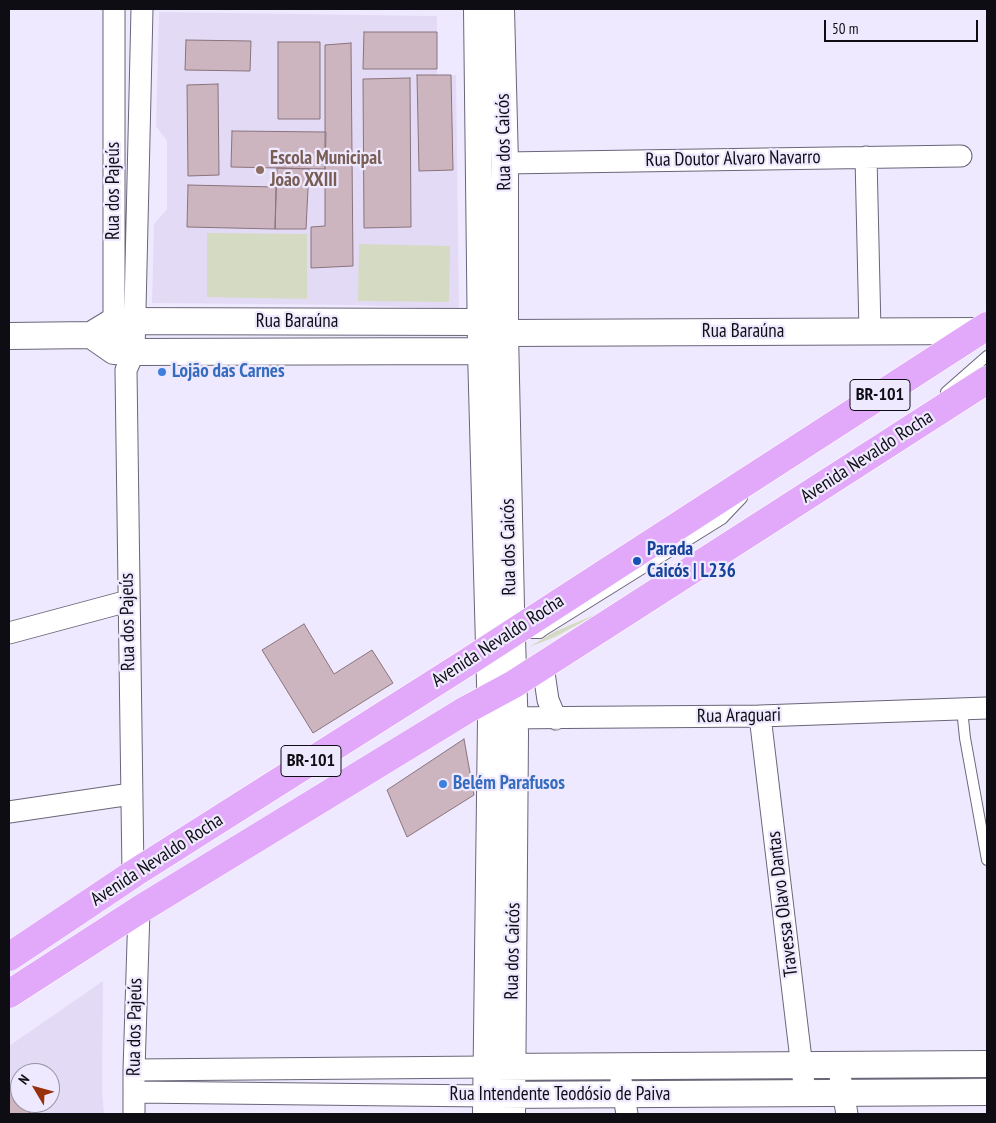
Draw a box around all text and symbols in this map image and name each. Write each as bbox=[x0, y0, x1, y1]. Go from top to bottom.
scale bar bbox=[826, 10, 980, 42]
text: 50 m bbox=[832, 19, 858, 38]
street label: Rua dos Caicós bbox=[492, 93, 516, 191]
street label: Rua dos Pajeús bbox=[103, 142, 125, 240]
street label: Rua Doutor Alvaro Navarro bbox=[645, 146, 821, 172]
place label: Escola Municipal João XXIII bbox=[270, 148, 382, 192]
marker: Escola Municipal João XXIII bbox=[254, 164, 266, 176]
street label: Rua Baraúna bbox=[256, 311, 338, 333]
street label: Rua Baraúna bbox=[702, 321, 784, 343]
place label: Lojão das Carnes bbox=[172, 361, 285, 383]
marker: Lojão das Carnes bbox=[156, 366, 168, 378]
road number: BR-101 bbox=[850, 380, 910, 410]
street label: Avenida Nevaldo Rocha bbox=[797, 406, 937, 508]
street label: Rua dos Caicós bbox=[497, 498, 521, 596]
place label: Parada Caicós | L236 bbox=[647, 539, 736, 583]
marker: Parada Caicós | L236 bbox=[631, 555, 643, 567]
street label: Rua dos Pajeús bbox=[116, 573, 140, 671]
street label: Avenida Nevaldo Rocha bbox=[428, 590, 568, 692]
street label: Rua Araguari bbox=[697, 704, 781, 728]
road number: BR-101 bbox=[281, 746, 341, 776]
place label: Belém Parafusos bbox=[453, 773, 565, 795]
marker: Belém Parafusos bbox=[437, 778, 449, 790]
street label: Avenida Nevaldo Rocha bbox=[87, 809, 227, 911]
street label: Travessa Olavo Dantas bbox=[763, 830, 803, 978]
street label: Rua dos Caicós bbox=[501, 902, 525, 1000]
street label: Rua dos Pajeús bbox=[123, 978, 147, 1076]
north arrow bbox=[10, 1063, 60, 1113]
text: N bbox=[14, 1071, 33, 1088]
street label: Rua Intendente Teodósio de Paiva bbox=[450, 1084, 670, 1106]

